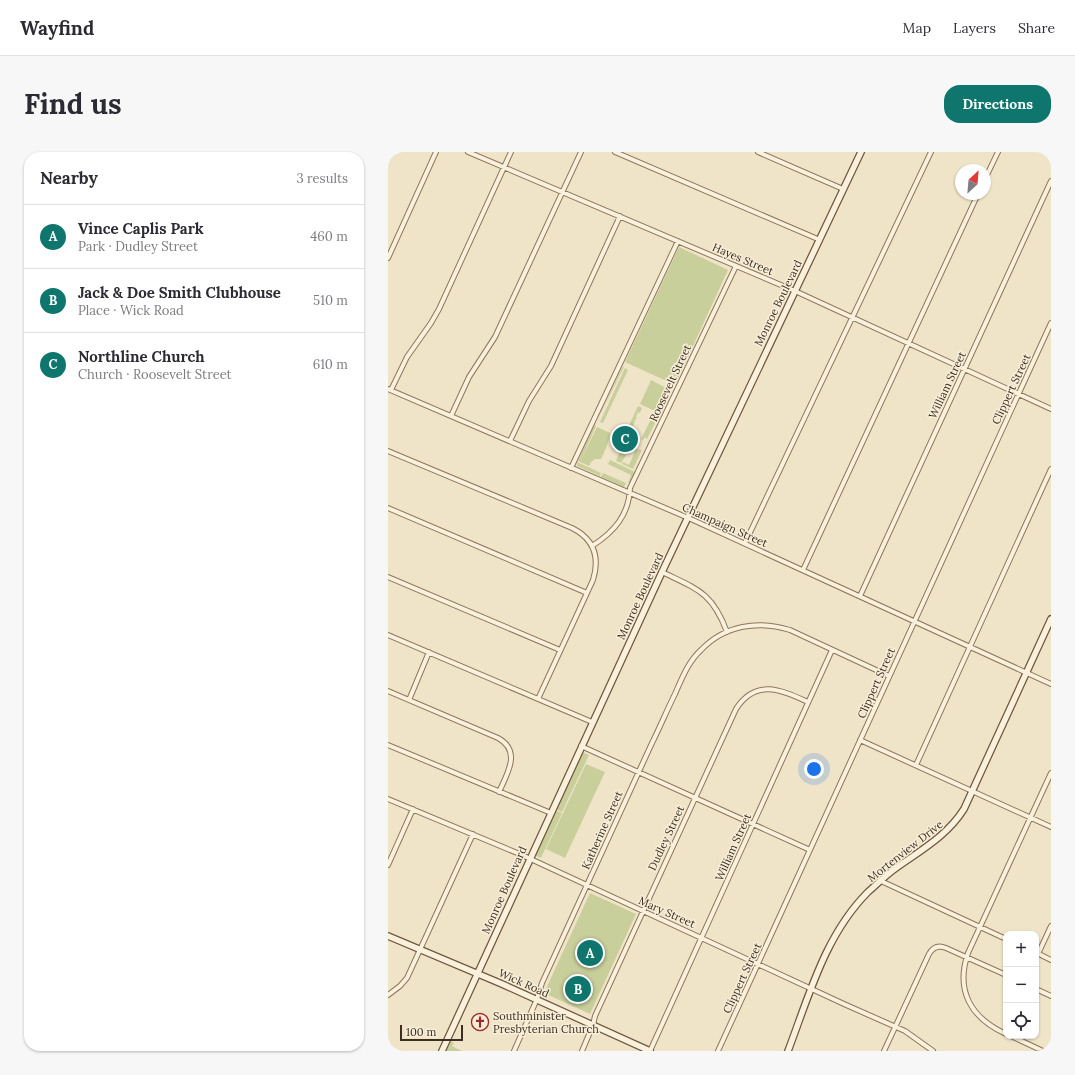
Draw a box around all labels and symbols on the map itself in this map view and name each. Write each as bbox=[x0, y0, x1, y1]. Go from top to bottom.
north arrow bbox=[955, 164, 991, 200]
street label: Hayes Street bbox=[710, 240, 776, 278]
street label: Monroe Boulevard bbox=[751, 257, 805, 348]
street label: Roosevelt Street bbox=[646, 342, 694, 424]
street label: William Street bbox=[925, 349, 969, 421]
street label: Clippert Street bbox=[989, 351, 1034, 426]
pin: C bbox=[612, 424, 638, 454]
street label: Champaign Street bbox=[680, 500, 771, 550]
street label: Monroe Boulevard bbox=[614, 550, 666, 642]
street label: Clippert Street bbox=[854, 645, 898, 721]
your location bbox=[804, 759, 824, 779]
street label: Katherine Street bbox=[578, 788, 626, 871]
street label: Dudley Street bbox=[645, 803, 687, 873]
street label: William Street bbox=[712, 810, 754, 883]
street label: Mortenview Drive bbox=[865, 817, 946, 885]
street label: Monroe Boulevard bbox=[478, 844, 530, 936]
street label: Mary Street bbox=[636, 893, 698, 931]
pin: A bbox=[577, 938, 603, 968]
street label: Clippert Street bbox=[720, 940, 765, 1015]
street label: Wick Road bbox=[496, 966, 552, 1001]
pin: B bbox=[565, 974, 591, 1004]
place label: Southminister Presbyterian Church bbox=[493, 1009, 599, 1036]
church icon: Southminister Presbyterian Church bbox=[470, 1012, 490, 1032]
scale bar bbox=[400, 1023, 463, 1042]

